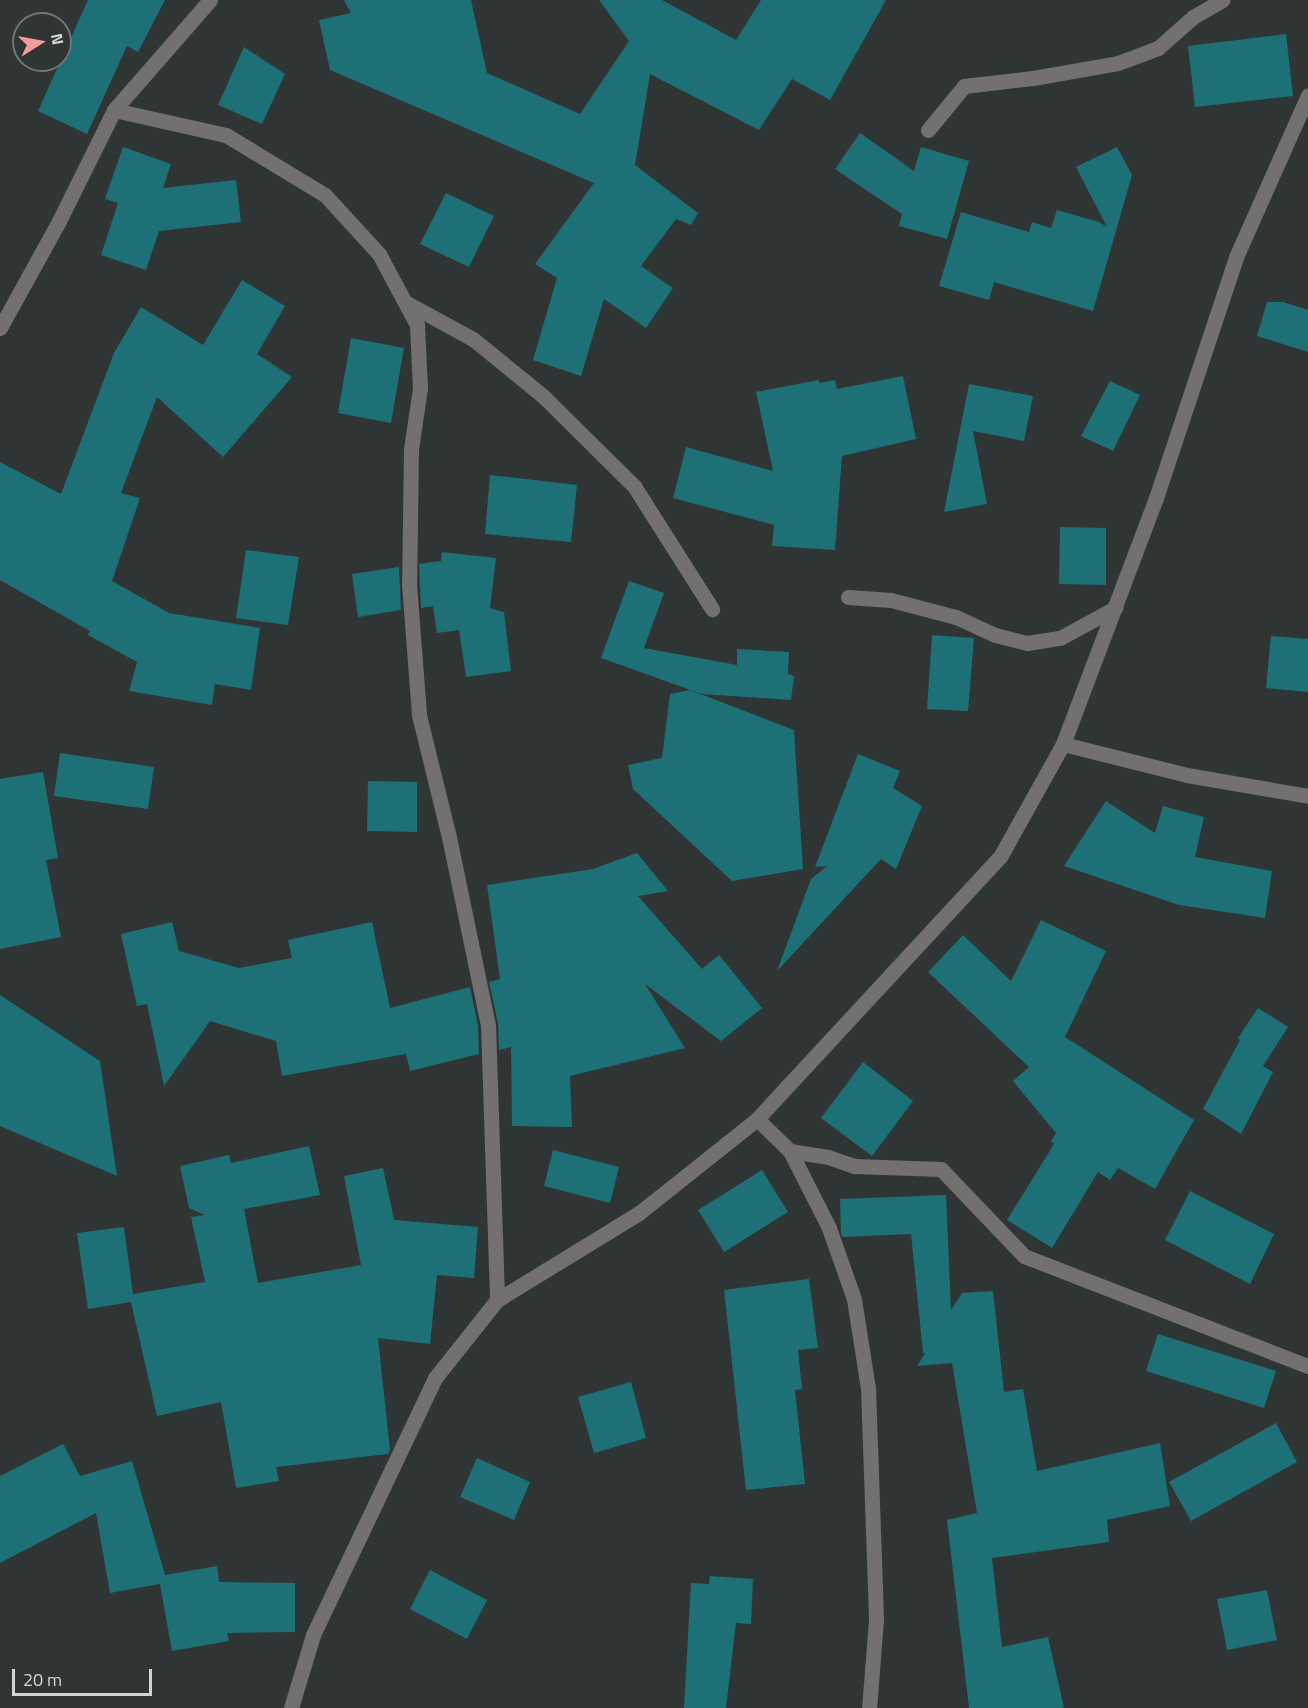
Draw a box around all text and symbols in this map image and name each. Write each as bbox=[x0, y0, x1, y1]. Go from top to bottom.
north arrow bbox=[12, 12, 72, 72]
text: N bbox=[45, 31, 71, 47]
scale bar bbox=[15, 1657, 154, 1695]
text: 20 m bbox=[23, 1666, 62, 1693]

